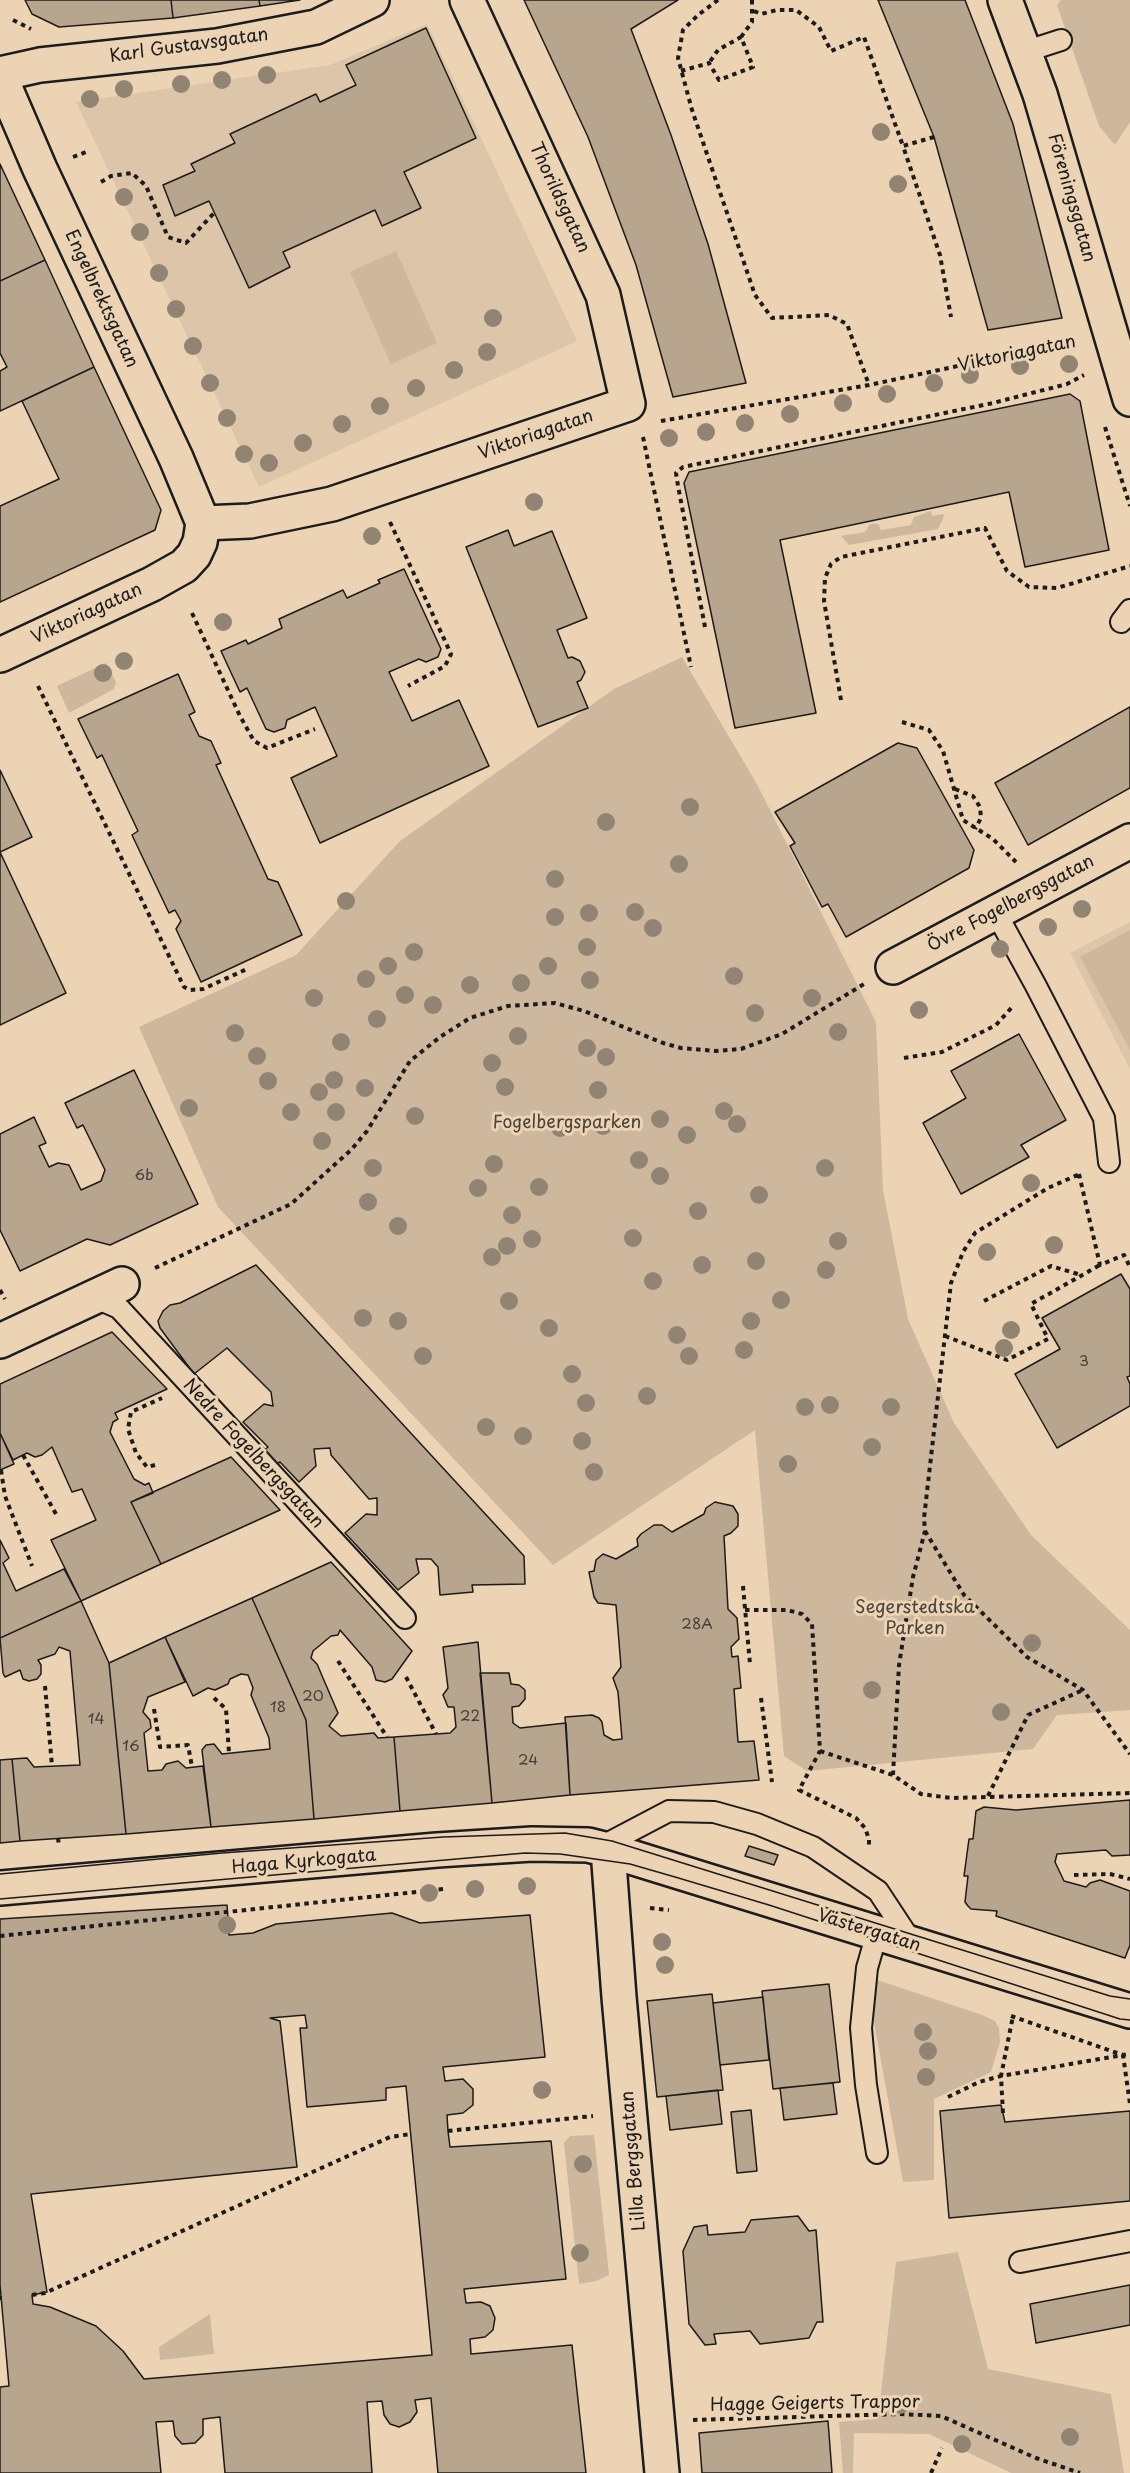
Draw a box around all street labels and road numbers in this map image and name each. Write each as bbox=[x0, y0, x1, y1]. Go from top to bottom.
street label: Karl Gustavsgatan bbox=[108, 24, 270, 68]
street label: Föreningsgatan bbox=[1042, 131, 1100, 265]
street label: Thorildsgatan bbox=[524, 139, 594, 257]
street label: Engelbrektsgatan bbox=[60, 227, 142, 371]
street label: Viktoriagatan bbox=[956, 331, 1078, 377]
street label: Viktoriagatan bbox=[476, 405, 596, 465]
street label: Viktoriagatan bbox=[28, 579, 146, 649]
street label: Övre Fogelbergsgatan bbox=[924, 851, 1098, 957]
street label: Nedre Fogelbergsgatan bbox=[178, 1375, 328, 1533]
street label: Haga Kyrkogata bbox=[231, 1845, 377, 1879]
street label: Västergatan bbox=[815, 1905, 923, 1957]
street label: Lilla Bergsgatan bbox=[617, 2090, 651, 2232]
street label: Hagge Geigerts Trappor bbox=[710, 2391, 920, 2417]

